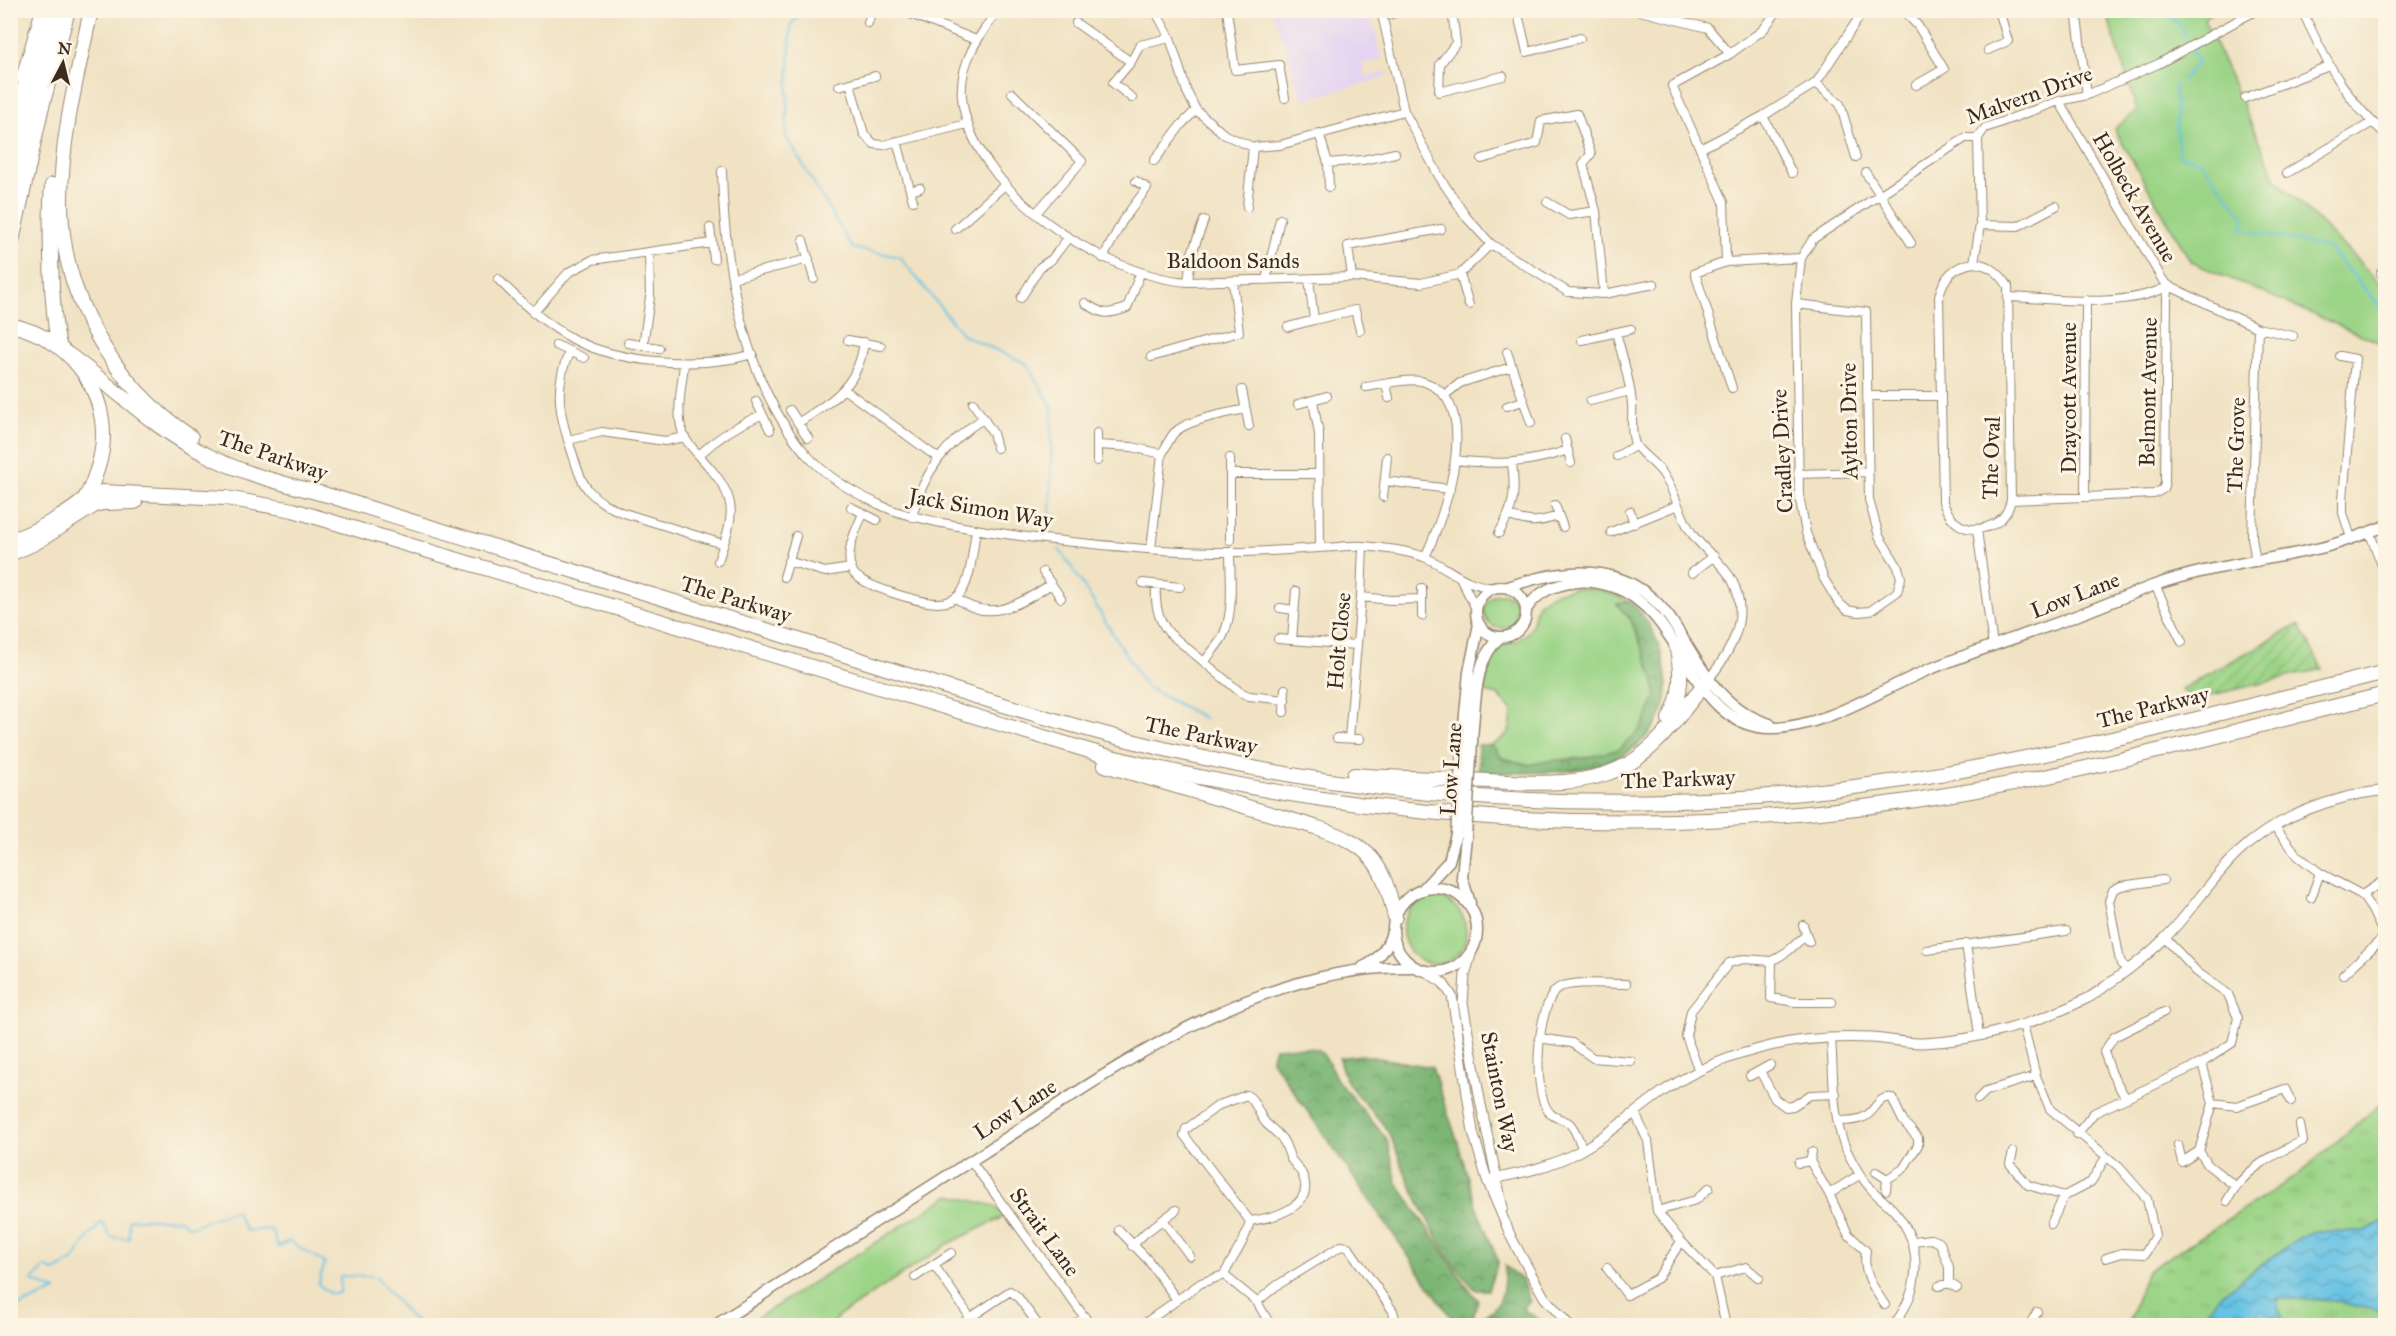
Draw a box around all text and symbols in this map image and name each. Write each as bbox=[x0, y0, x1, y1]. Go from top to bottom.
north arrow bbox=[33, 33, 93, 93]
text: N bbox=[57, 38, 73, 59]
street label: Malvern Drive bbox=[1962, 60, 2096, 130]
street label: Holbeck Avenue bbox=[2087, 127, 2183, 267]
street label: Baldoon Sands bbox=[1167, 247, 1299, 274]
street label: Belmont Avenue bbox=[2133, 317, 2163, 467]
street label: Draycott Avenue bbox=[2055, 322, 2082, 474]
street label: Aylton Drive bbox=[1834, 362, 1864, 481]
street label: Cradley Drive bbox=[1765, 388, 1799, 514]
street label: The Grove bbox=[2221, 397, 2251, 493]
street label: The Oval bbox=[1976, 416, 2006, 500]
street label: The Parkway bbox=[214, 424, 332, 487]
street label: Jack Simon Way bbox=[905, 482, 1056, 534]
street label: Low Lane bbox=[2027, 566, 2123, 624]
street label: The Parkway bbox=[677, 569, 795, 629]
street label: Holt Close bbox=[1321, 591, 1357, 691]
street label: The Parkway bbox=[2094, 680, 2213, 734]
street label: The Parkway bbox=[1142, 710, 1261, 760]
street label: Low Lane bbox=[1434, 722, 1468, 816]
street label: The Parkway bbox=[1620, 763, 1736, 794]
street label: Stainton Way bbox=[1475, 1029, 1525, 1155]
street label: Low Lane bbox=[969, 1072, 1061, 1146]
street label: Strait Lane bbox=[1004, 1182, 1086, 1282]

